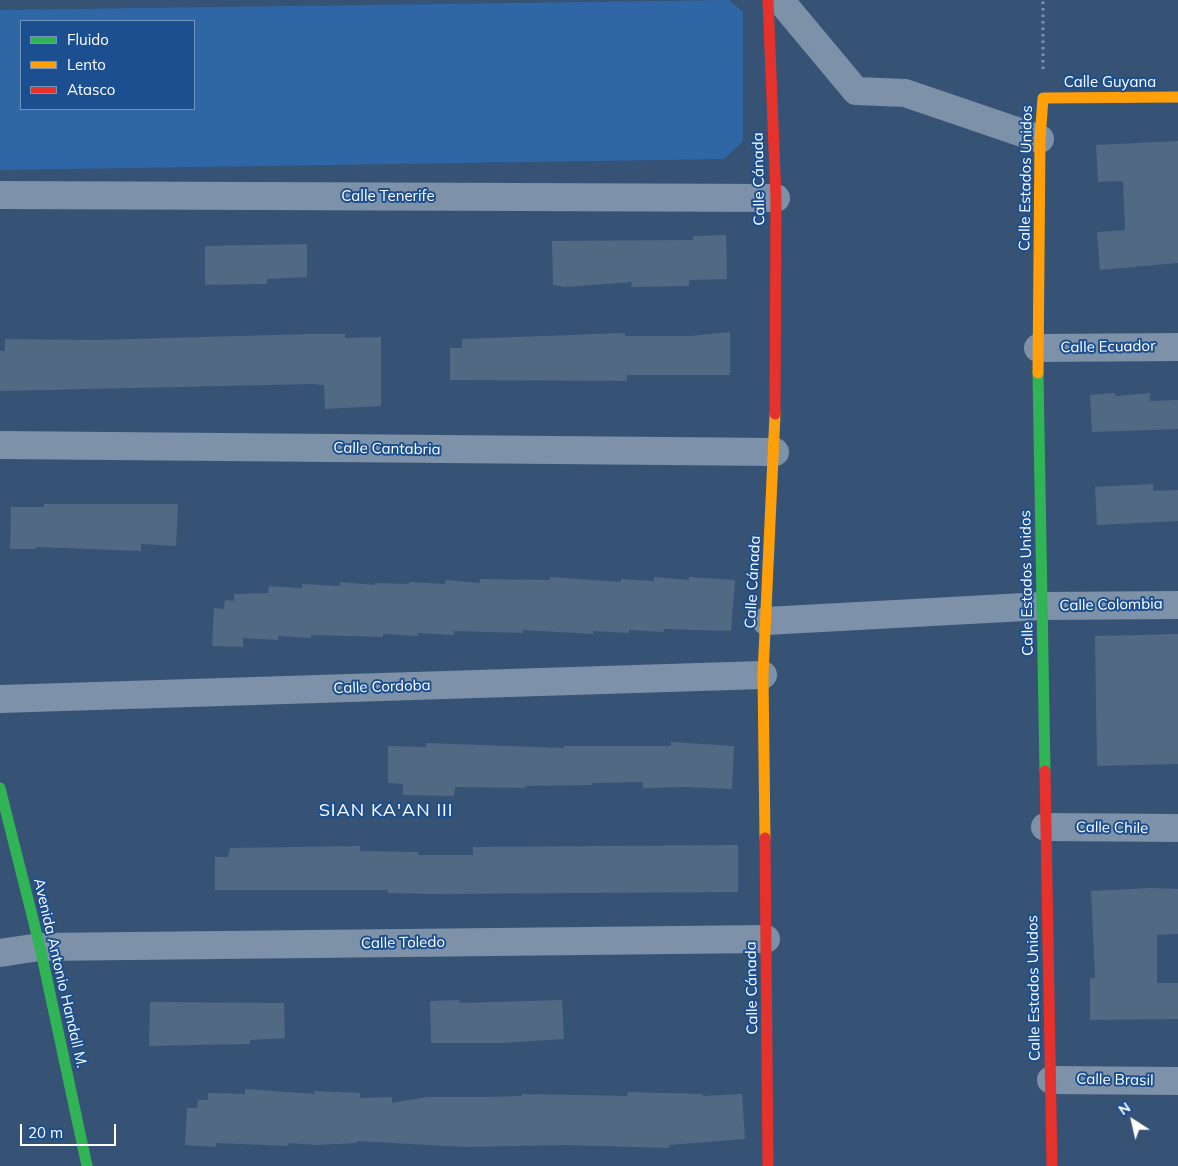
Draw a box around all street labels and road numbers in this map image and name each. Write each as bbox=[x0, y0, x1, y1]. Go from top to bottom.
street label: Calle Guyana bbox=[1064, 73, 1156, 91]
street label: Calle Estados Unidos bbox=[1016, 105, 1036, 251]
street label: Calle Cánada bbox=[749, 132, 769, 226]
street label: Calle Tenerife bbox=[341, 187, 435, 205]
street label: Calle Ecuador bbox=[1060, 337, 1156, 357]
street label: Calle Cantabria bbox=[333, 439, 441, 459]
street label: Calle Estados Unidos bbox=[1017, 510, 1037, 656]
street label: Calle Cánada bbox=[742, 535, 764, 629]
street label: Calle Colombia bbox=[1059, 595, 1163, 615]
street label: Calle Cordoba bbox=[333, 676, 431, 698]
street label: Calle Chile bbox=[1076, 818, 1148, 838]
street label: Avenida Antonio Handall M. bbox=[29, 876, 91, 1070]
street label: Calle Estados Unidos bbox=[1024, 915, 1044, 1061]
street label: Calle Toledo bbox=[361, 933, 445, 953]
street label: Calle Cánada bbox=[742, 941, 762, 1035]
street label: Calle Brasil bbox=[1076, 1070, 1154, 1090]

